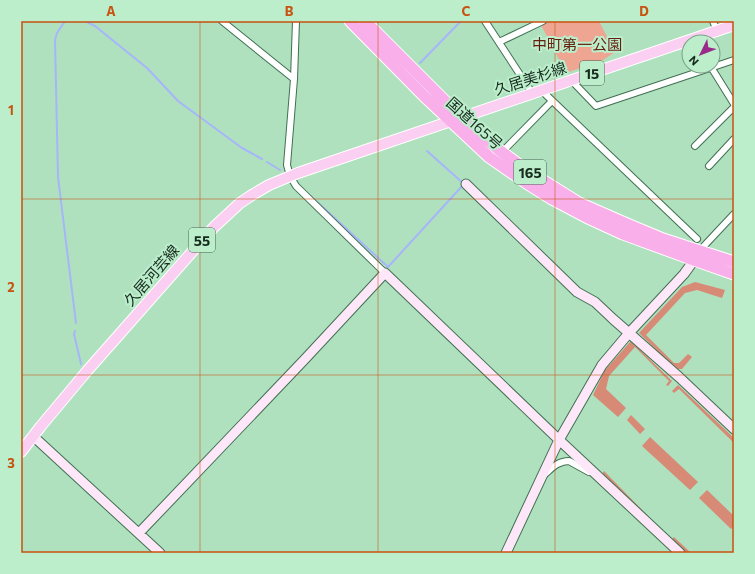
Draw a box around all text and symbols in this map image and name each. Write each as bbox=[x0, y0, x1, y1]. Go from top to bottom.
text: A bbox=[106, 3, 116, 19]
text: B bbox=[285, 3, 294, 19]
text: C bbox=[462, 3, 471, 19]
text: D bbox=[639, 3, 649, 19]
north arrow bbox=[681, 34, 721, 74]
park label: 中町第一公園 bbox=[532, 35, 622, 53]
text: N bbox=[686, 54, 701, 69]
street label: 久居美杉線 bbox=[492, 58, 568, 98]
road number: 15 bbox=[580, 61, 604, 85]
street label: 国道165号 bbox=[443, 93, 507, 153]
text: 1 bbox=[8, 102, 14, 118]
road number: 165 bbox=[514, 160, 546, 184]
road number: 55 bbox=[189, 228, 215, 252]
street label: 久居河芸線 bbox=[120, 241, 182, 309]
text: 2 bbox=[7, 279, 15, 295]
text: 3 bbox=[7, 455, 15, 471]

